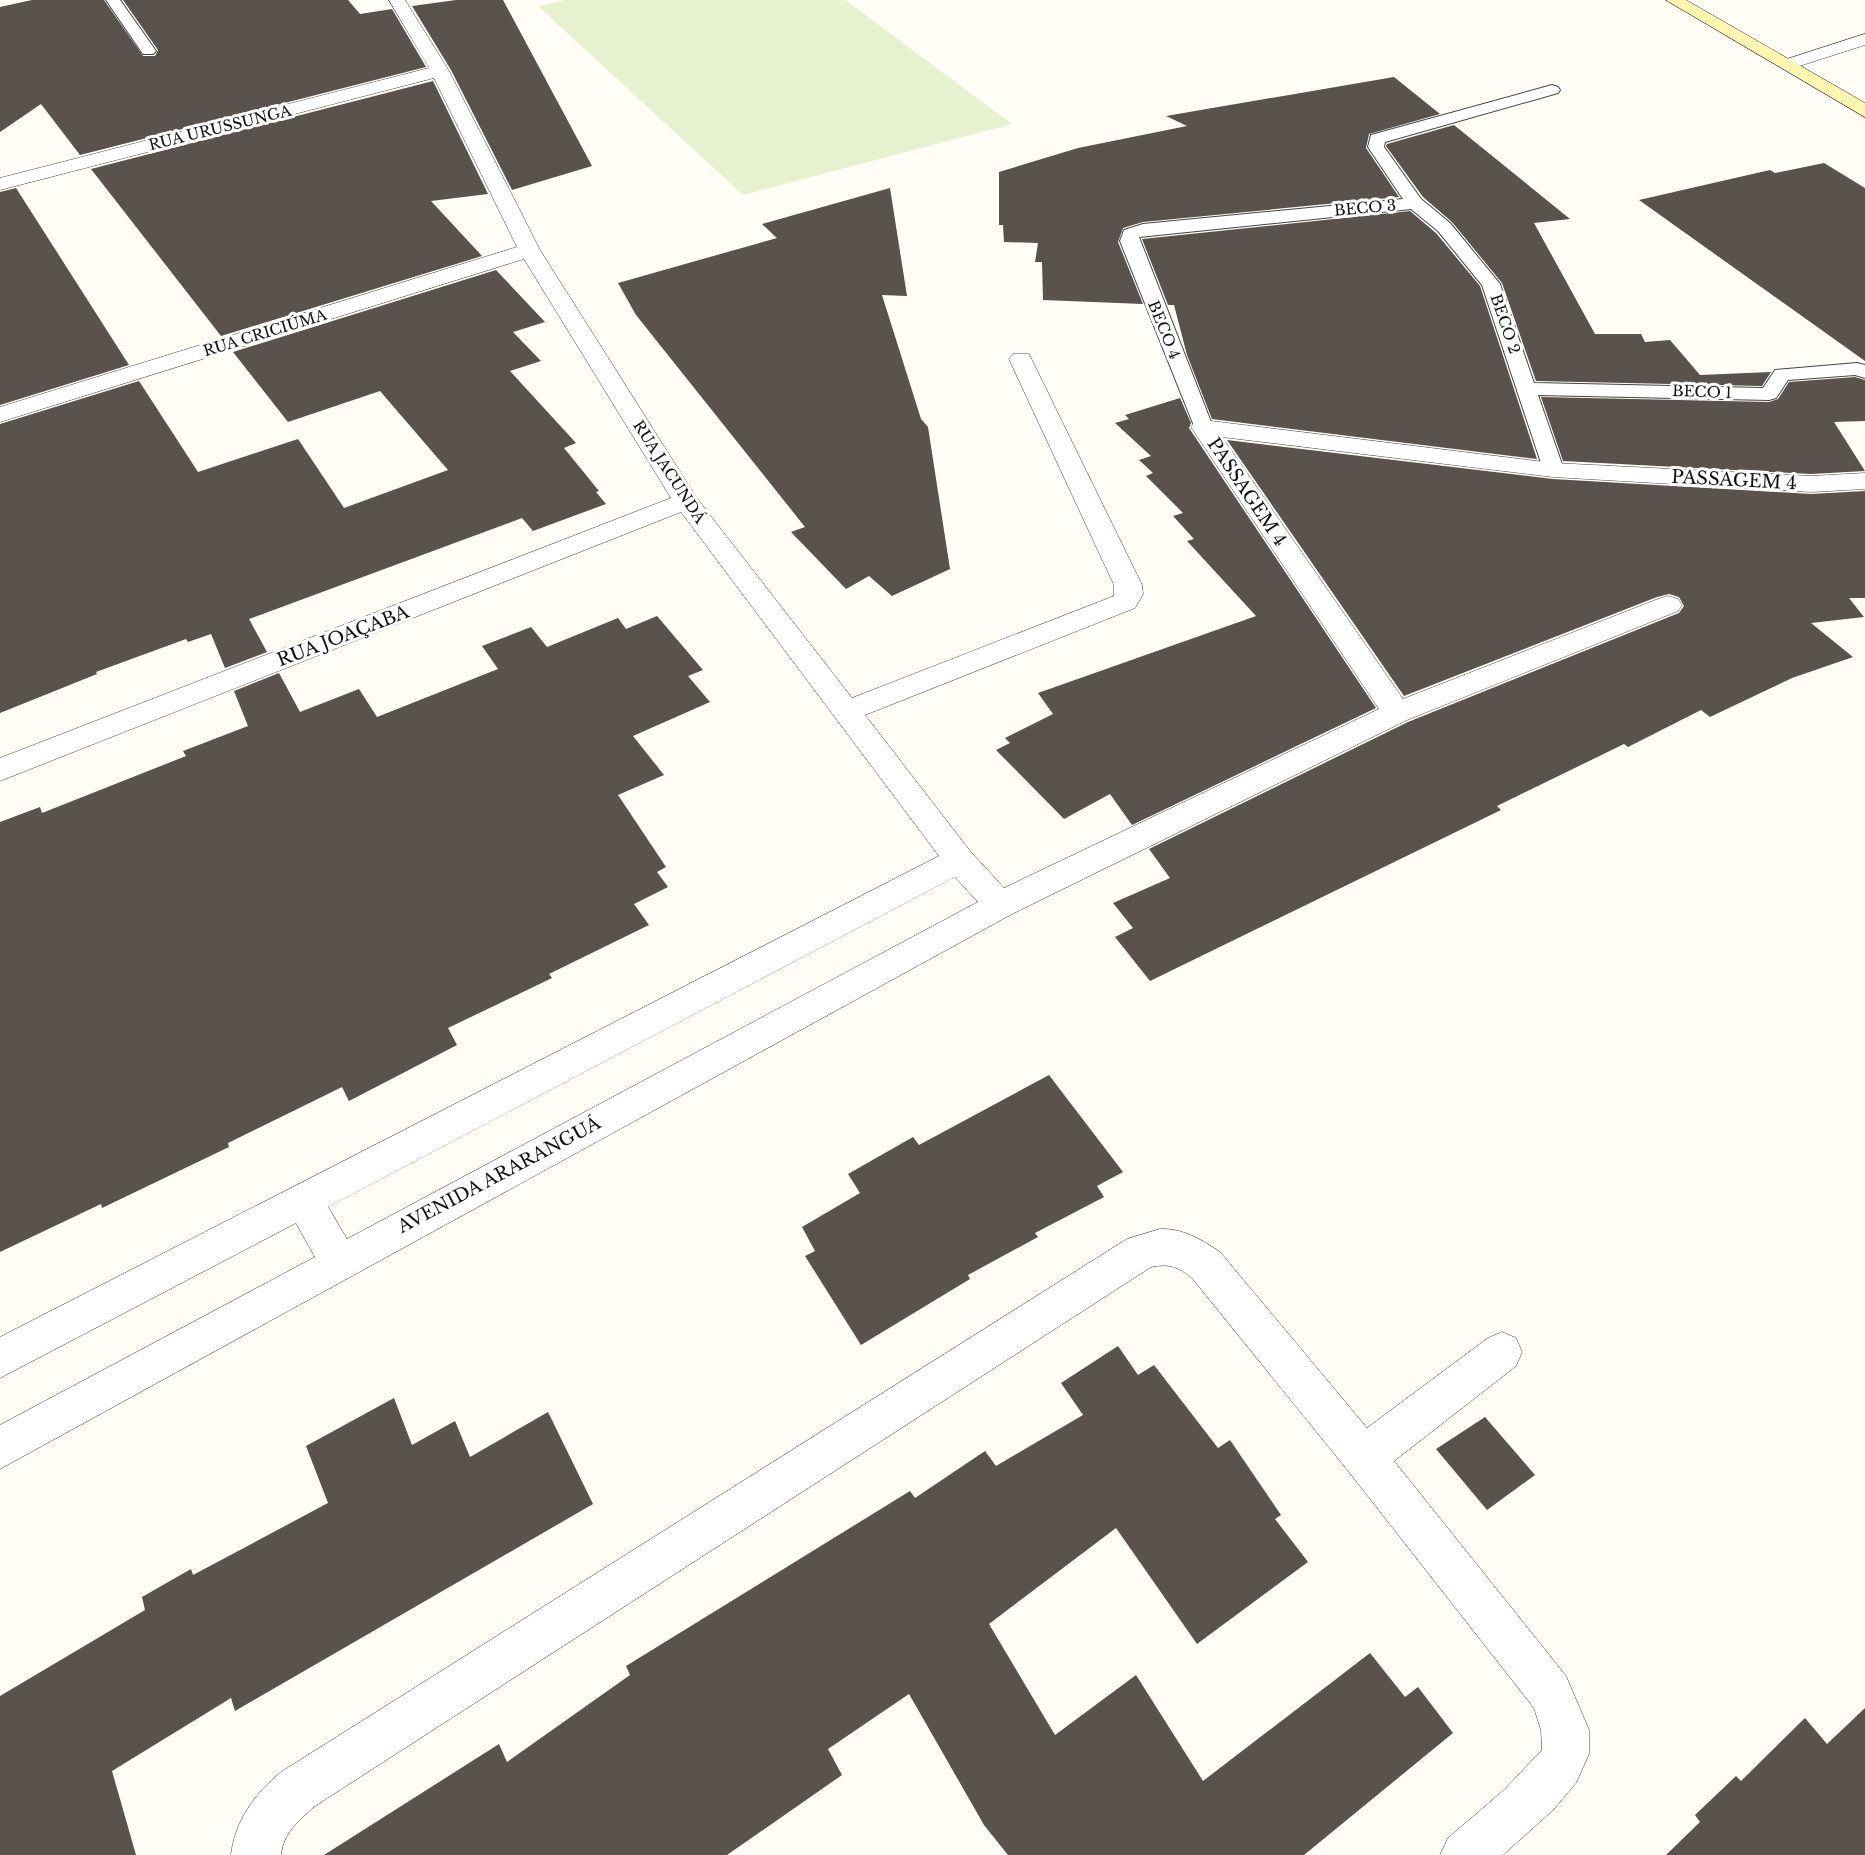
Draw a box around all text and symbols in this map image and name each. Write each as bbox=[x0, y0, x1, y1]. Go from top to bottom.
street label: RUA URUSSUNGA bbox=[147, 100, 294, 154]
street label: BECO 3 bbox=[1333, 195, 1397, 220]
street label: BECO 2 bbox=[1486, 291, 1525, 356]
street label: BECO 4 bbox=[1144, 298, 1185, 362]
street label: RUA CRICIÚMA bbox=[201, 305, 329, 360]
street label: BECO 1 bbox=[1672, 381, 1732, 402]
street label: RUA JACUNDÁ bbox=[629, 417, 710, 527]
street label: PASSAGEM 4 bbox=[1203, 434, 1291, 550]
street label: PASSAGEM 4 bbox=[1671, 466, 1797, 494]
street label: RUA JOAÇABA bbox=[274, 600, 413, 671]
street label: AVENIDA ARARANGUÁ bbox=[392, 1111, 605, 1238]

